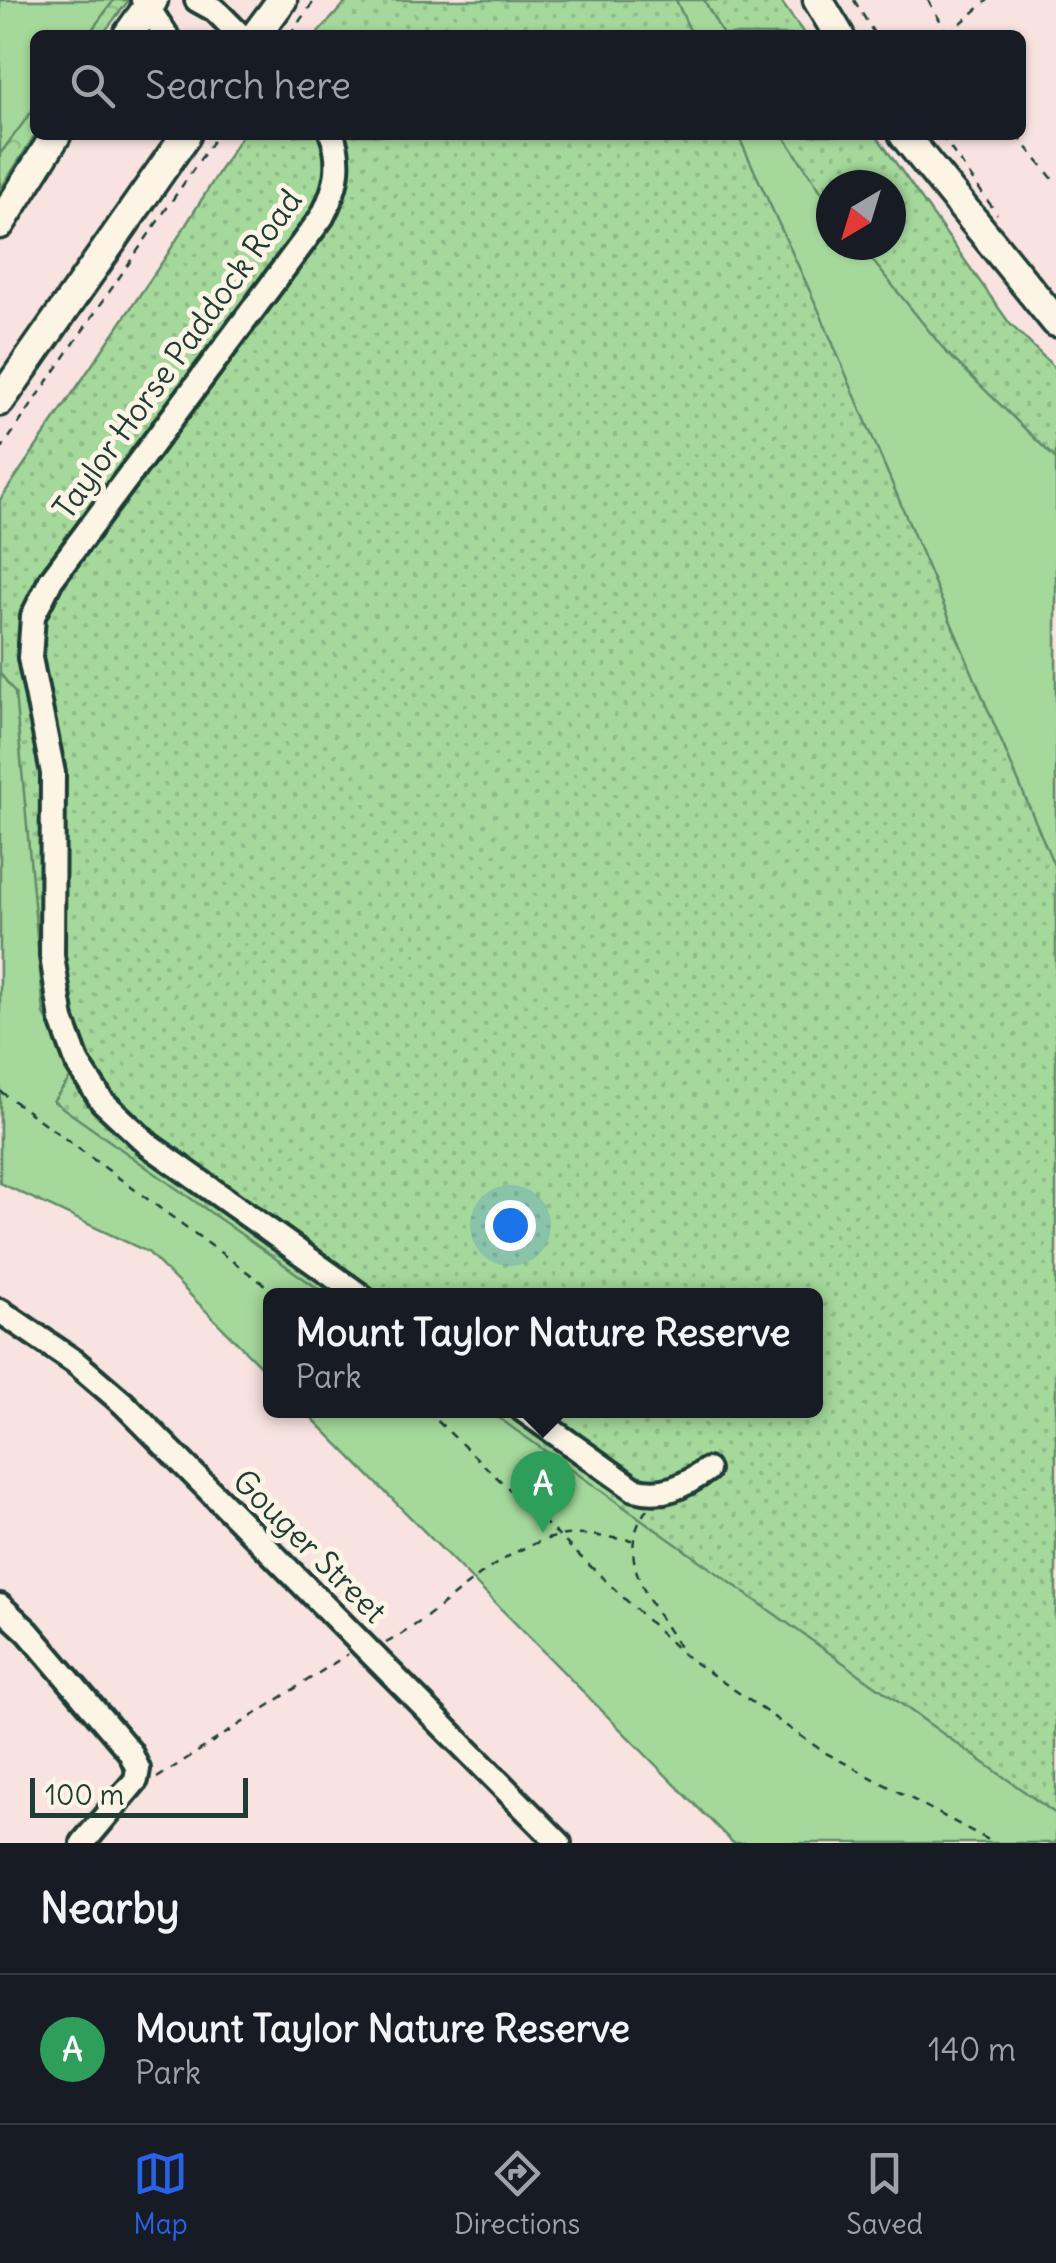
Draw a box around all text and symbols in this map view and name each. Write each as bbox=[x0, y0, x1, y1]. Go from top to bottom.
search box bbox=[30, 30, 1026, 140]
icon: search bbox=[65, 58, 120, 113]
text: Search here bbox=[145, 62, 351, 109]
north arrow bbox=[816, 170, 906, 260]
street label: Taylor Horse Paddock Road bbox=[44, 181, 310, 527]
your location bbox=[485, 1200, 536, 1251]
popup bbox=[263, 1288, 823, 1418]
text: Mount Taylor Nature Reserve bbox=[295, 1309, 791, 1356]
text: Park bbox=[295, 1356, 362, 1397]
pin: A bbox=[510, 1450, 576, 1533]
street label: Gouger Street bbox=[224, 1460, 396, 1632]
scale bar bbox=[30, 1773, 248, 1818]
text: 100 m bbox=[45, 1777, 124, 1813]
text: Nearby bbox=[40, 1882, 179, 1934]
text: Mount Taylor Nature Reserve bbox=[135, 2005, 630, 2052]
text: A bbox=[62, 2029, 83, 2070]
text: 140 m bbox=[928, 2029, 1016, 2070]
text: Park bbox=[135, 2052, 201, 2093]
tab: Map bbox=[133, 2146, 188, 2242]
tab: Directions bbox=[454, 2146, 580, 2242]
tab: Saved bbox=[846, 2146, 923, 2242]

